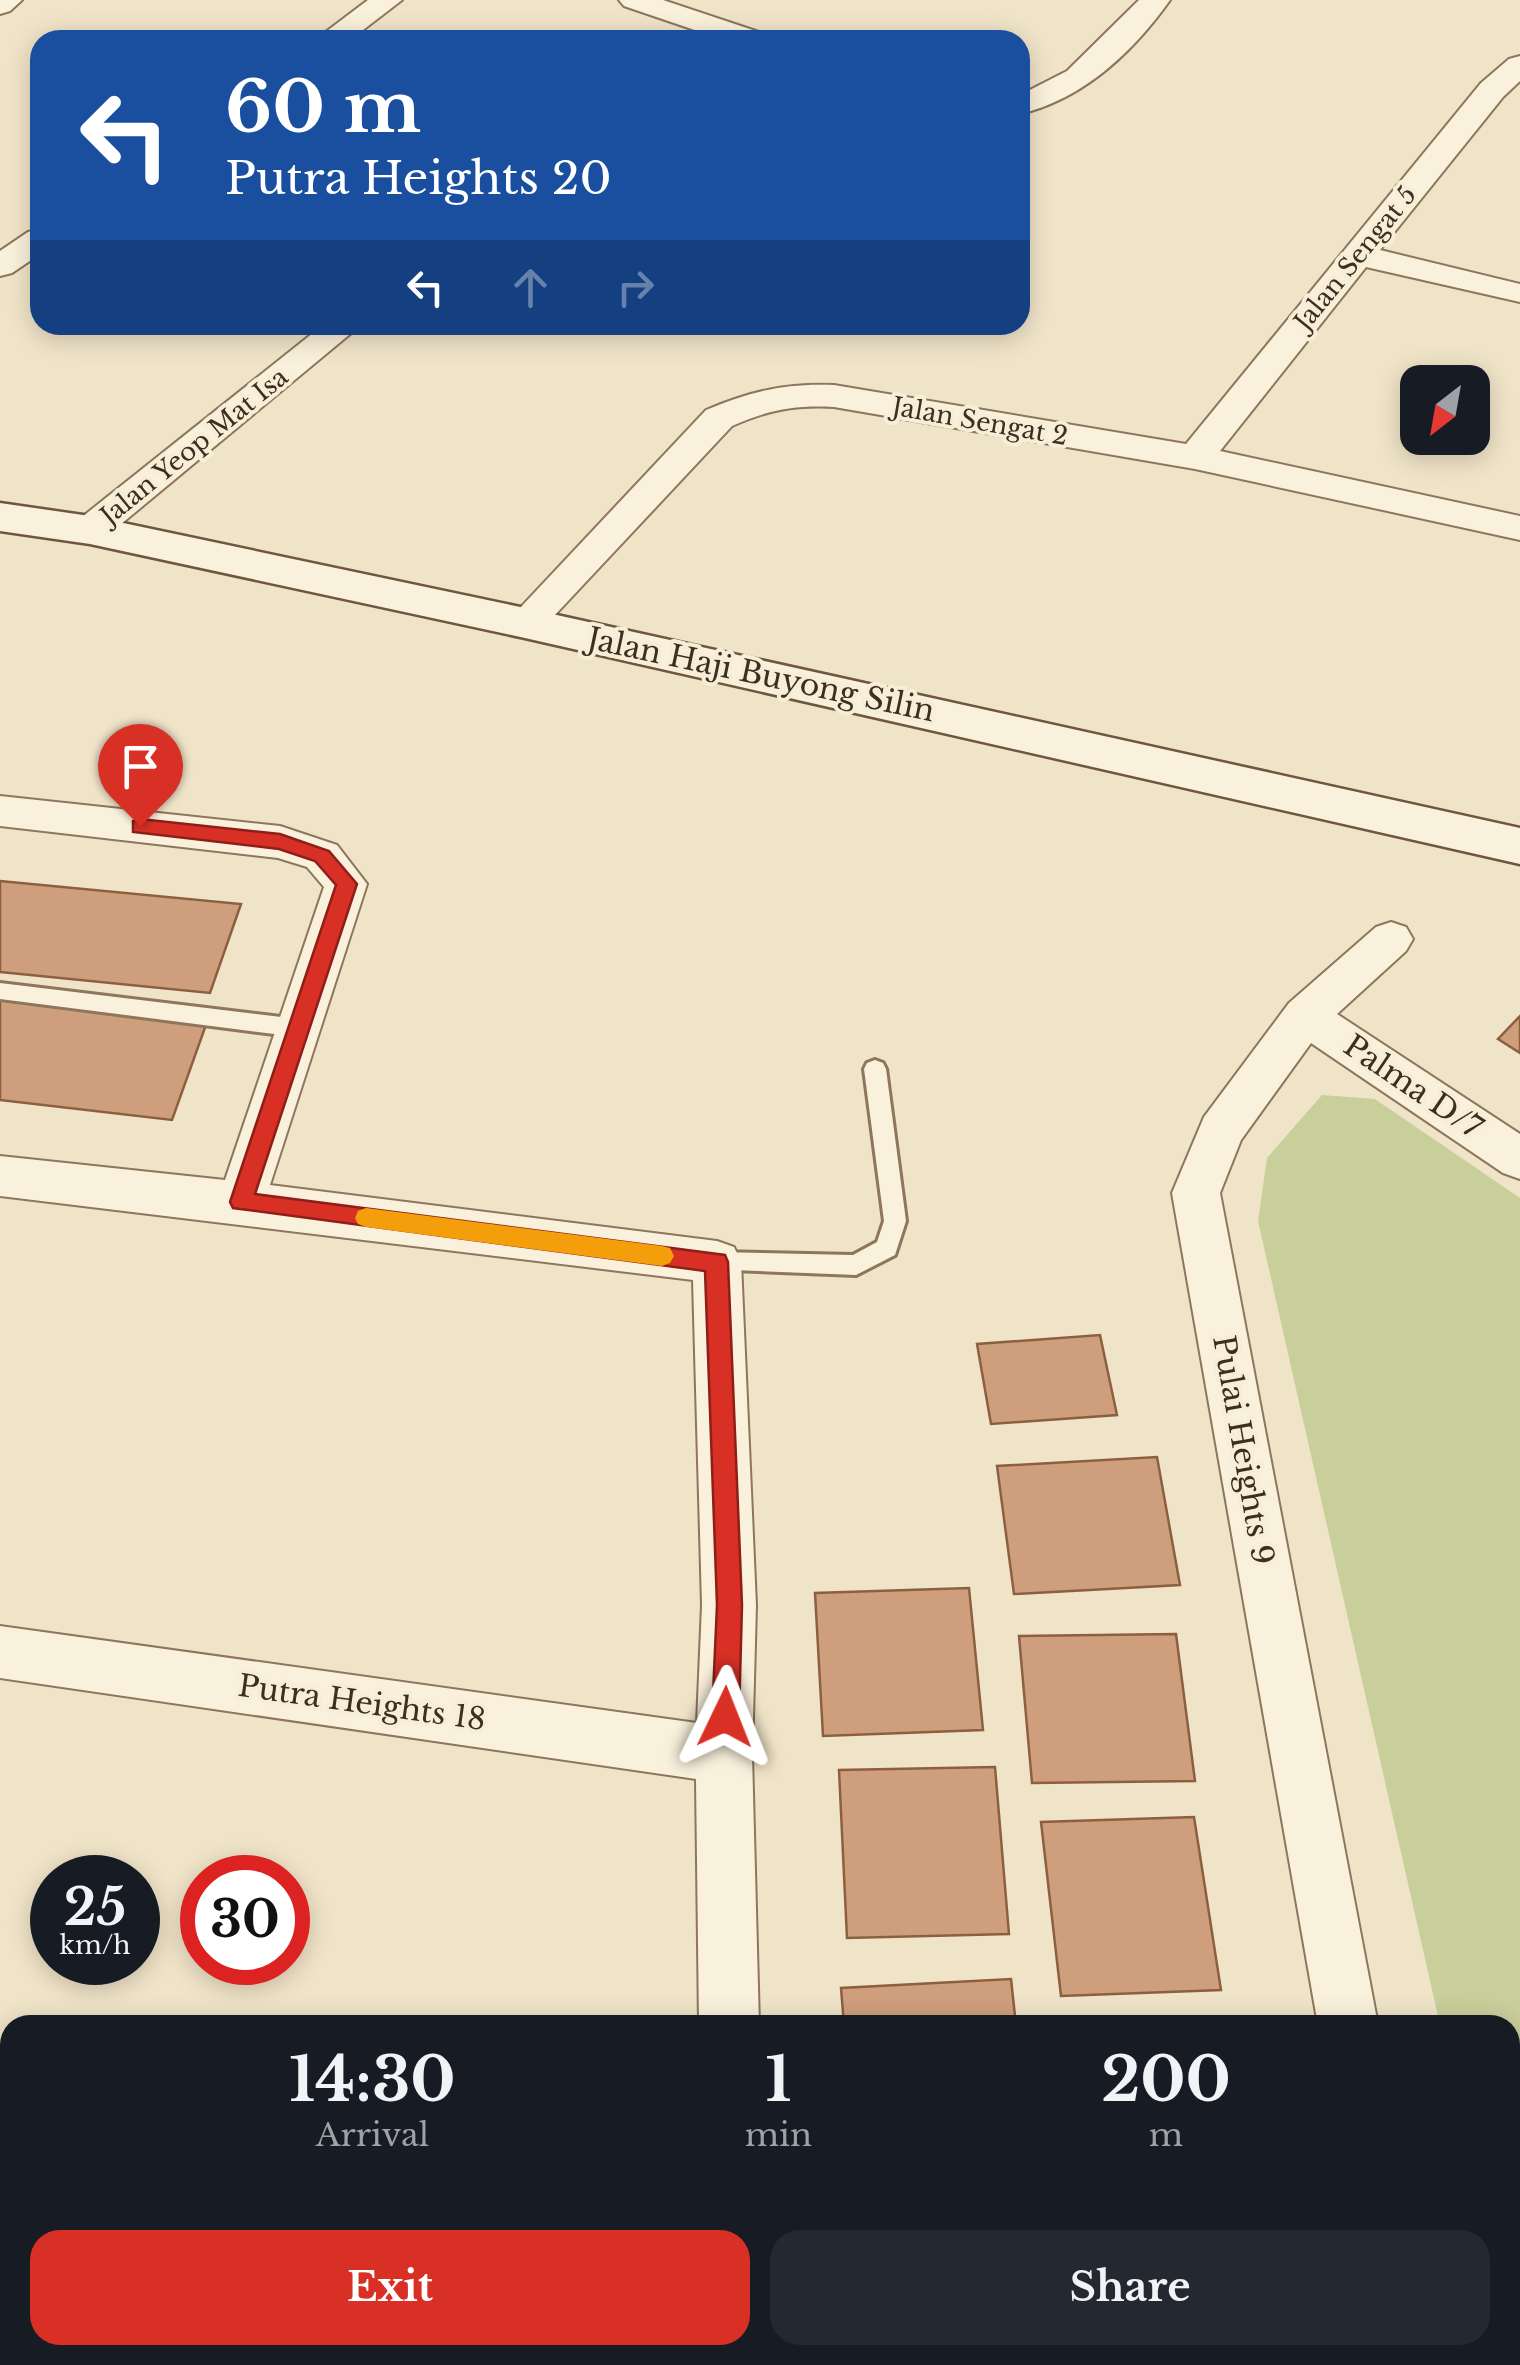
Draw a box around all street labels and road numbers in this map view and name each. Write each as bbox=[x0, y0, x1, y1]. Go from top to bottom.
street label: Jalan Sengat 5 bbox=[1286, 180, 1423, 339]
street label: Jalan Yeop Mat Isa bbox=[92, 361, 294, 533]
street label: Jalan Sengat 2 bbox=[887, 390, 1070, 452]
street label: Jalan Haji Buyong Silin bbox=[580, 619, 938, 729]
street label: Palma D/7 bbox=[1337, 1027, 1490, 1147]
street label: Pulai Heights 9 bbox=[1205, 1333, 1282, 1567]
street label: Putra Heights 18 bbox=[236, 1667, 488, 1738]

